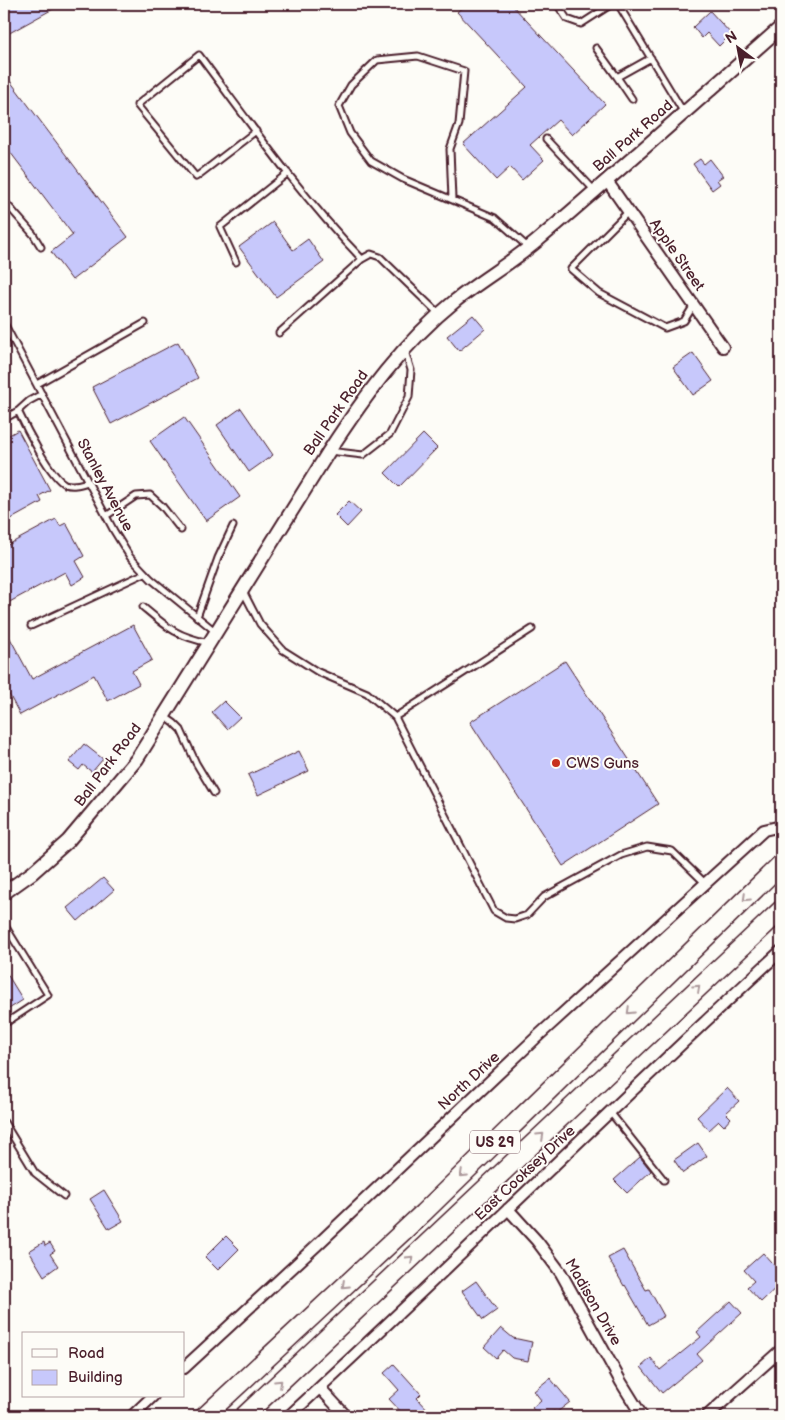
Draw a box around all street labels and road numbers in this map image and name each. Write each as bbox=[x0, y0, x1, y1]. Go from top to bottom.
street label: Ball Park Road bbox=[589, 96, 677, 176]
street label: Apple Street bbox=[645, 215, 709, 295]
street label: Ball Park Road bbox=[300, 367, 372, 459]
street label: Stanley Avenue bbox=[73, 435, 137, 535]
street label: Ball Park Road bbox=[70, 719, 146, 811]
street label: North Drive bbox=[434, 1048, 504, 1114]
street label: East Cooksey Drive bbox=[471, 1121, 579, 1225]
road number: US 29 bbox=[470, 1130, 520, 1154]
street label: Madison Drive bbox=[560, 1255, 626, 1349]

